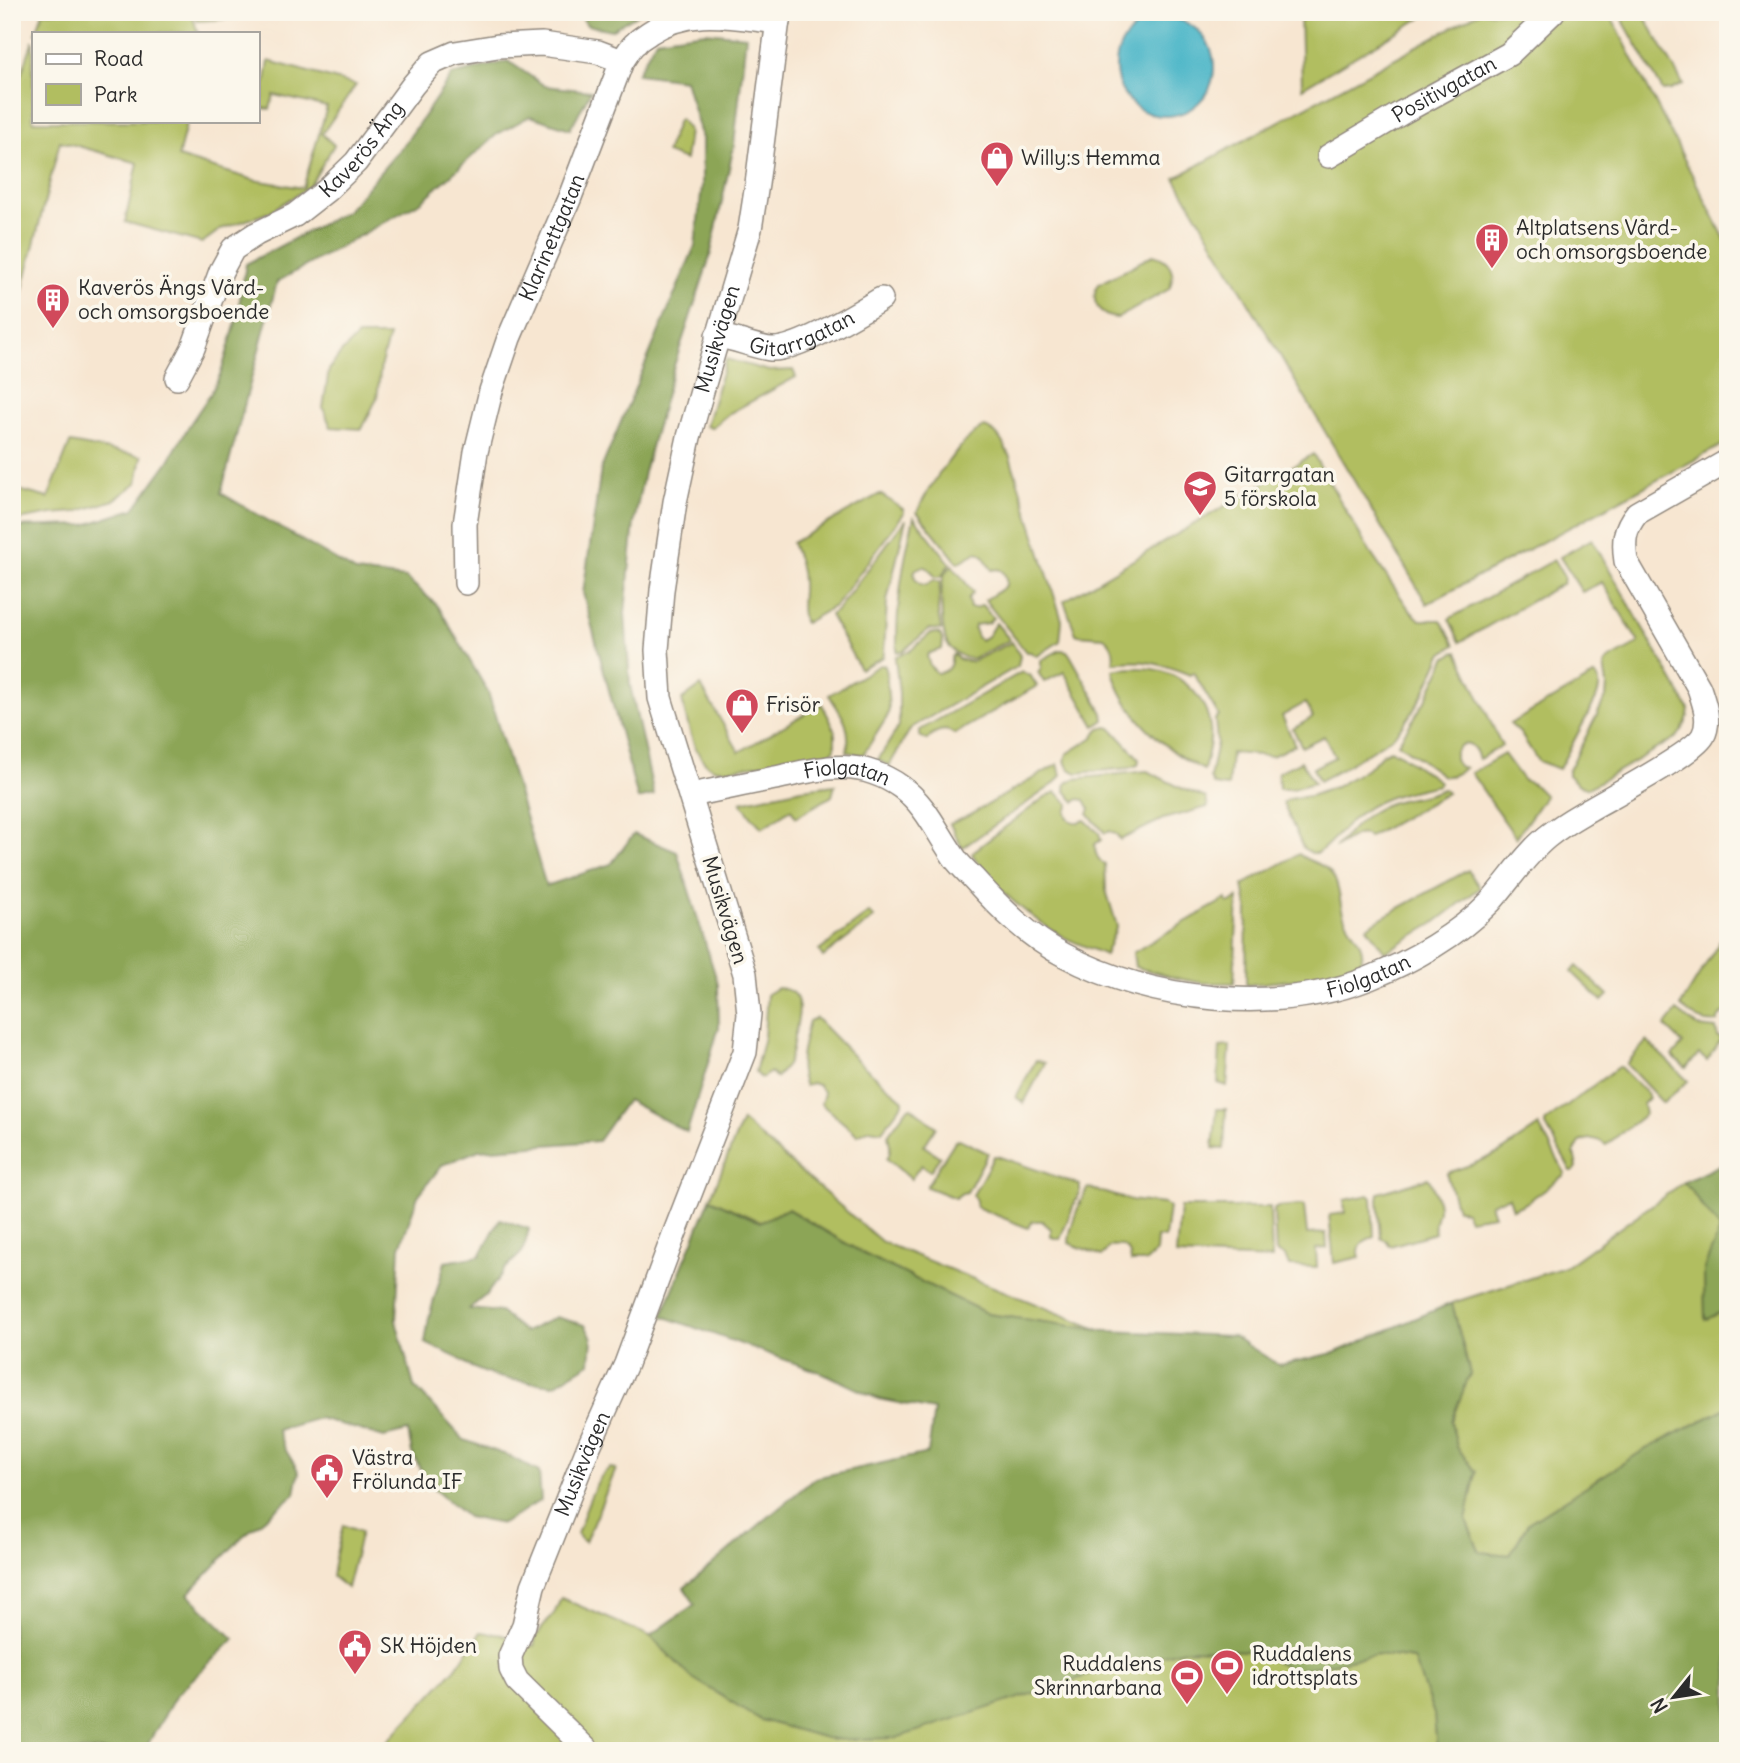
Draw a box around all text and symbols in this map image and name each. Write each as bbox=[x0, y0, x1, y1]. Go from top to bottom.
legend bbox=[32, 32, 259, 122]
text: Road bbox=[94, 45, 143, 72]
street label: Positivgatan bbox=[1387, 50, 1501, 129]
text: Park bbox=[94, 81, 137, 108]
street label: Kaverös Äng bbox=[313, 95, 410, 203]
shop icon: Willy:s Hemma bbox=[978, 139, 1016, 188]
place label: Willy:s Hemma bbox=[1021, 144, 1161, 171]
street label: Klarinettgatan bbox=[513, 170, 591, 305]
place label: Altplatsens Vård- och omsorgsboende bbox=[1516, 214, 1707, 265]
building icon: Altplatsens Vård- och omsorgsboende bbox=[1473, 221, 1511, 270]
place label: Kaverös Ängs Vård- och omsorgsboende bbox=[78, 274, 269, 325]
building icon: Kaverös Ängs Vård- och omsorgsboende bbox=[34, 281, 72, 330]
street label: Musikvägen bbox=[688, 281, 746, 396]
street label: Gitarrgatan bbox=[746, 304, 859, 362]
place label: Gitarrgatan 5 förskola bbox=[1224, 461, 1335, 512]
school or university icon: Gitarrgatan 5 förskola bbox=[1181, 468, 1219, 517]
shop icon: Frisör bbox=[723, 686, 761, 735]
place label: Frisör bbox=[766, 691, 821, 718]
street label: Fiolgatan bbox=[801, 753, 895, 791]
street label: Musikvägen bbox=[696, 853, 755, 967]
street label: Fiolgatan bbox=[1324, 948, 1415, 1004]
street label: Musikvägen bbox=[548, 1407, 616, 1520]
place label: Västra Frölunda IF bbox=[352, 1444, 463, 1495]
public building icon: Västra Frölunda IF bbox=[308, 1451, 346, 1500]
public building icon: SK Höjden bbox=[336, 1627, 374, 1676]
place label: SK Höjden bbox=[380, 1632, 477, 1659]
place label: Ruddalens idrottsplats bbox=[1252, 1640, 1358, 1691]
sports icon: Ruddalens idrottsplats bbox=[1208, 1647, 1246, 1696]
place label: Ruddalens Skrinnarbana bbox=[1034, 1650, 1162, 1701]
sports icon: Ruddalens Skrinnarbana bbox=[1168, 1657, 1206, 1706]
north arrow bbox=[1638, 1662, 1708, 1732]
text: N bbox=[1646, 1694, 1673, 1717]

